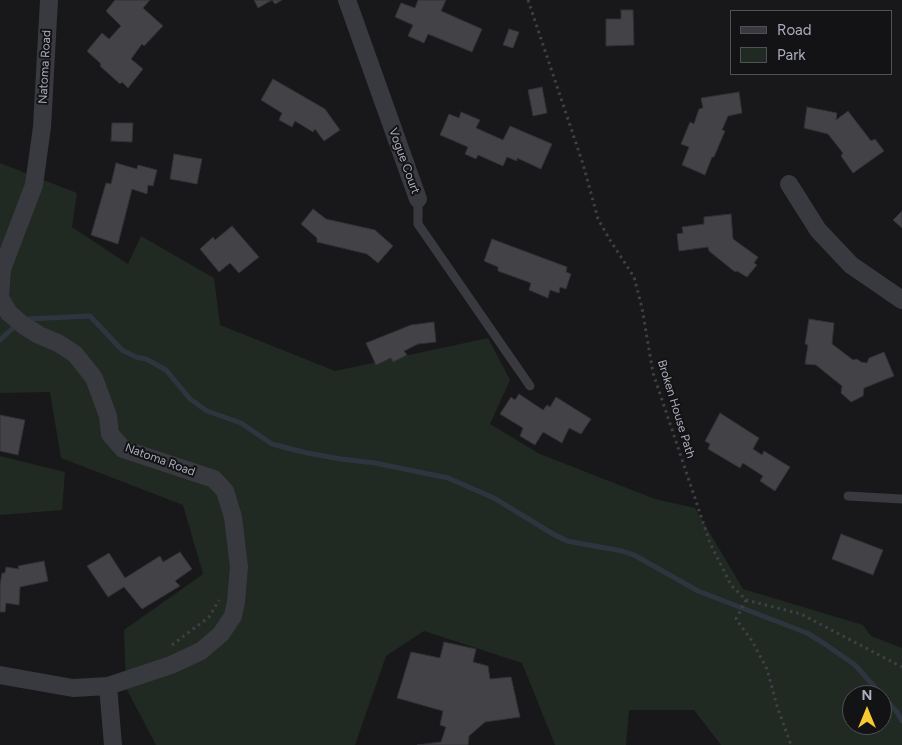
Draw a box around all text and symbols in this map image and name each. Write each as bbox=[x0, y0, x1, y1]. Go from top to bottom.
legend bbox=[730, 10, 892, 75]
text: Road bbox=[777, 21, 812, 39]
street label: Natoma Road bbox=[36, 30, 54, 104]
text: Park bbox=[777, 46, 806, 64]
street label: Vogue Court bbox=[385, 126, 423, 196]
street label: Broken House Path bbox=[654, 358, 698, 460]
street label: Natoma Road bbox=[123, 441, 197, 479]
north arrow bbox=[842, 685, 892, 735]
text: N bbox=[862, 687, 872, 704]

